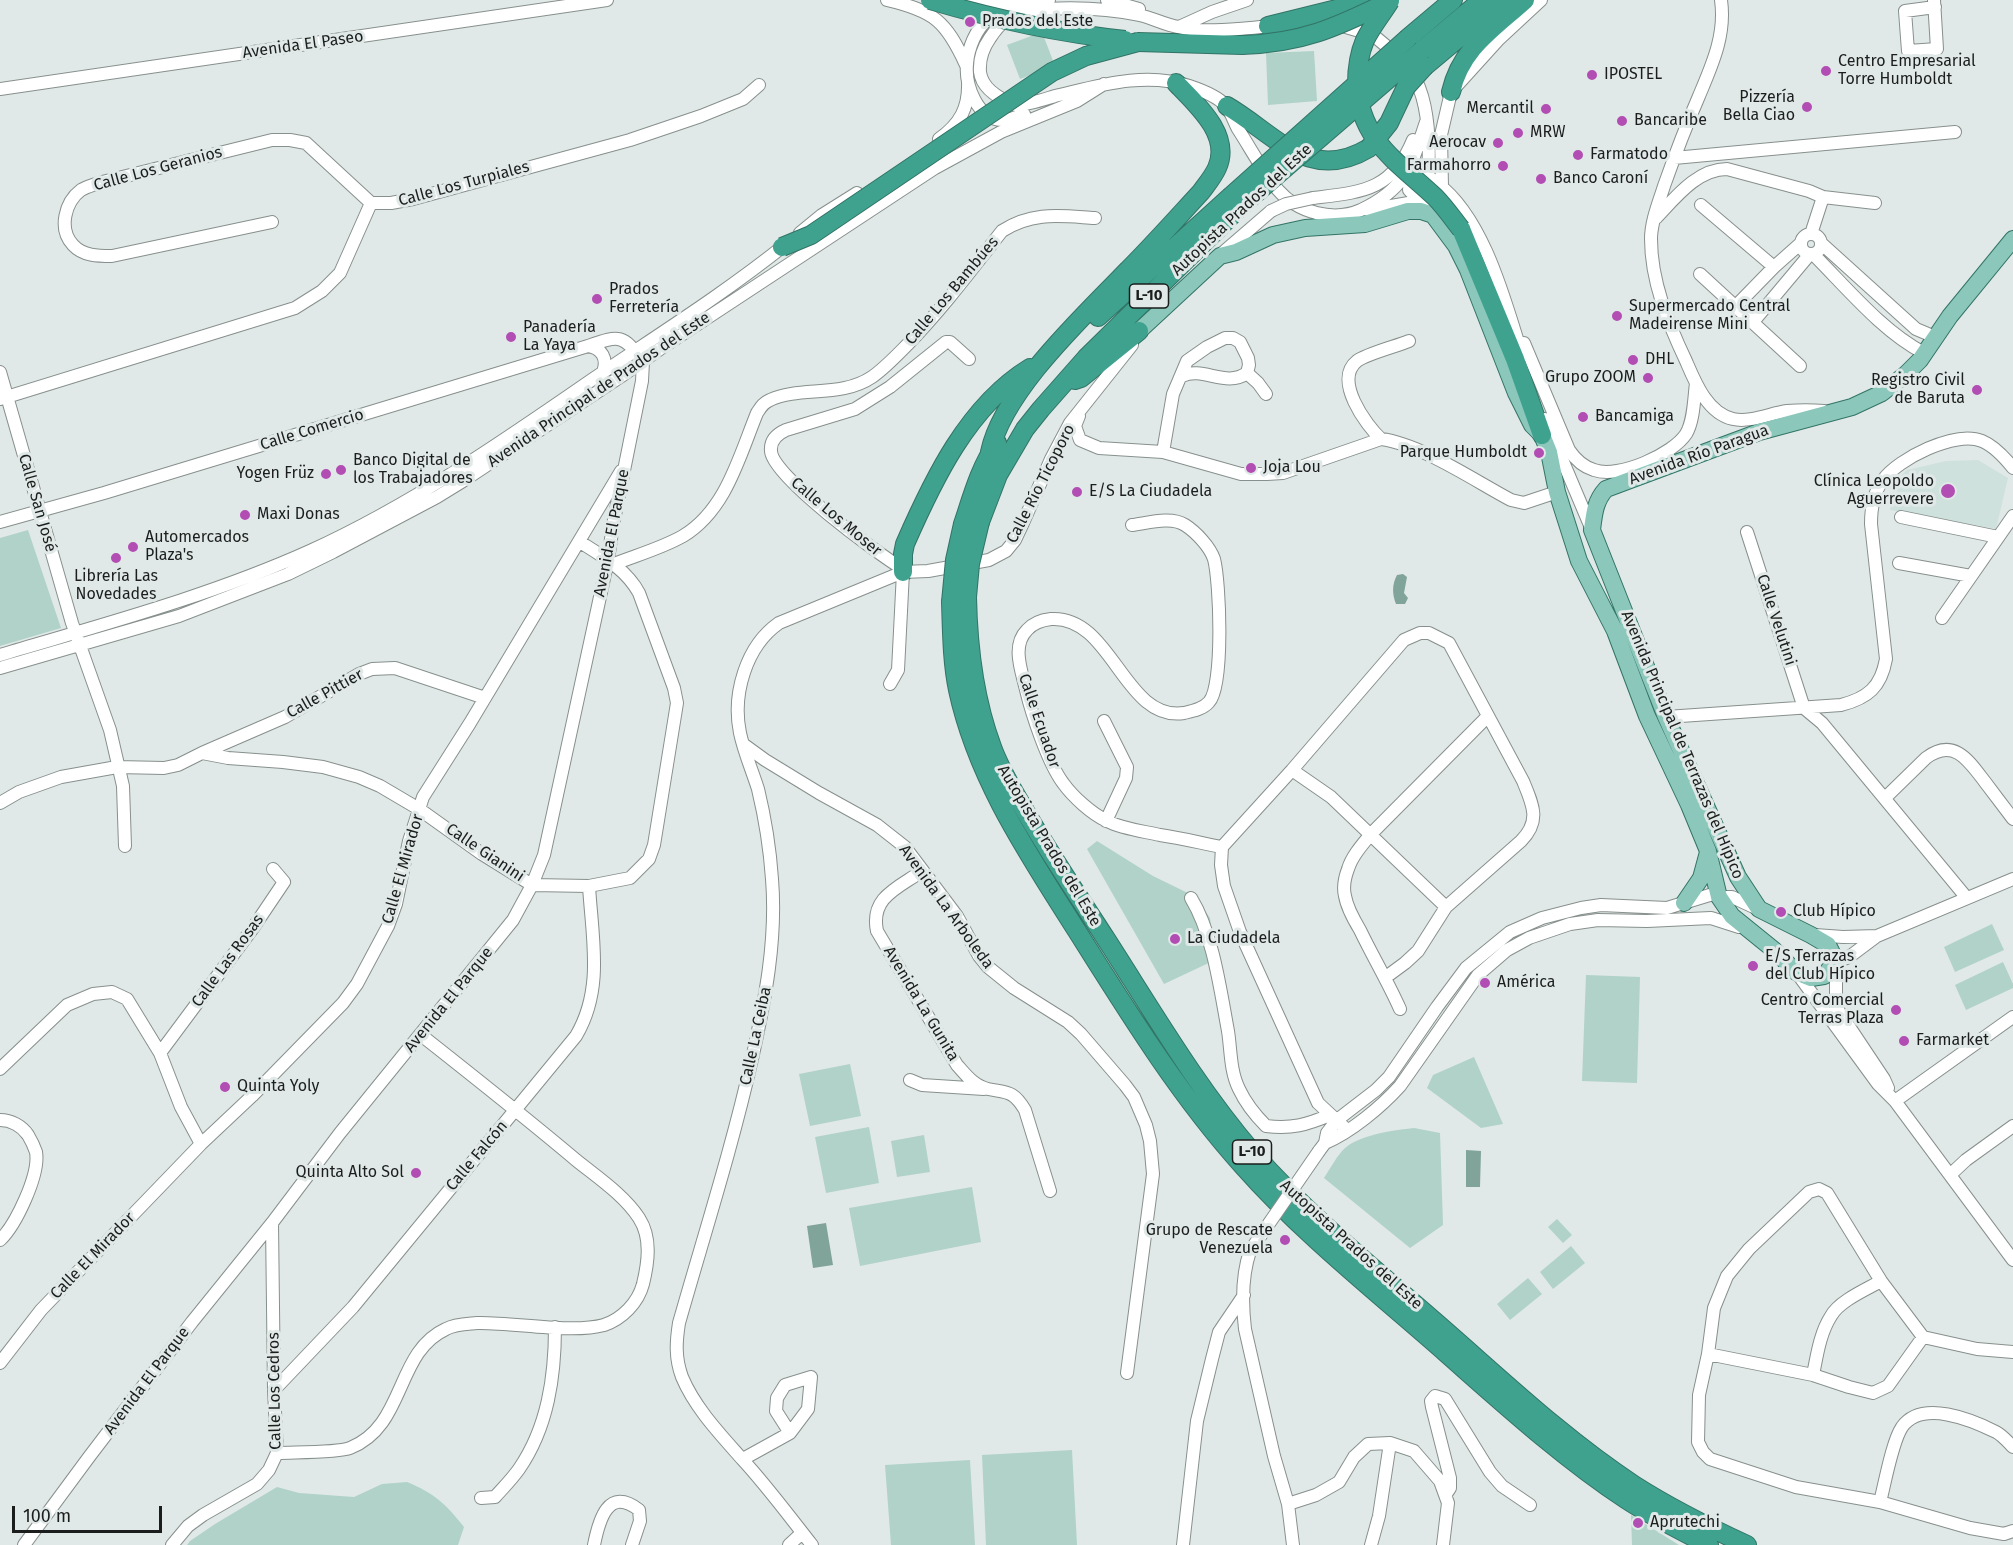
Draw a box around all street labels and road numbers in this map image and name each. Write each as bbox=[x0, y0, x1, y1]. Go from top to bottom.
street label: Avenida El Paseo bbox=[241, 27, 365, 63]
street label: Autopista Prados del Este bbox=[1168, 140, 1316, 280]
street label: Calle Los Geranios bbox=[92, 143, 224, 195]
street label: Calle Los Turpiales bbox=[396, 157, 532, 211]
street label: Calle Los Bambúes bbox=[901, 233, 1003, 349]
road number: L-10 bbox=[1130, 284, 1168, 308]
street label: Avenida Principal de Prados del Este bbox=[484, 308, 714, 472]
street label: Calle Comercio bbox=[258, 405, 366, 455]
street label: Calle Río Ticoporo bbox=[1003, 421, 1079, 547]
street label: Avenida Río Paragua bbox=[1626, 421, 1772, 489]
street label: Calle San José bbox=[14, 452, 60, 554]
street label: Avenida El Parque bbox=[590, 467, 634, 599]
street label: Calle Los Moser bbox=[787, 474, 885, 560]
street label: Calle Velutini bbox=[1752, 572, 1800, 668]
street label: Avenida Principal de Terrazas del Hípico bbox=[1617, 608, 1747, 882]
street label: Calle Pittier bbox=[283, 665, 367, 723]
street label: Calle Ecuador bbox=[1014, 671, 1064, 771]
street label: Autopista Prados del Este bbox=[993, 762, 1105, 930]
street label: Calle El Mirador bbox=[378, 812, 428, 926]
street label: Calle Gianini bbox=[442, 820, 528, 886]
street label: Avenida La Arboleda bbox=[895, 841, 997, 973]
street label: Calle Las Rosas bbox=[188, 911, 268, 1011]
street label: Avenida El Parque bbox=[401, 943, 497, 1057]
street label: Avenida La Gunita bbox=[879, 943, 963, 1065]
street label: Calle La Ceiba bbox=[736, 985, 776, 1087]
street label: Calle Falcón bbox=[442, 1117, 512, 1195]
road number: L-10 bbox=[1232, 1140, 1272, 1164]
street label: Autopista Prados del Este bbox=[1276, 1176, 1426, 1314]
street label: Calle El Mirador bbox=[47, 1209, 139, 1303]
street label: Avenida El Parque bbox=[100, 1323, 194, 1439]
street label: Calle Los Cedros bbox=[264, 1332, 286, 1450]

